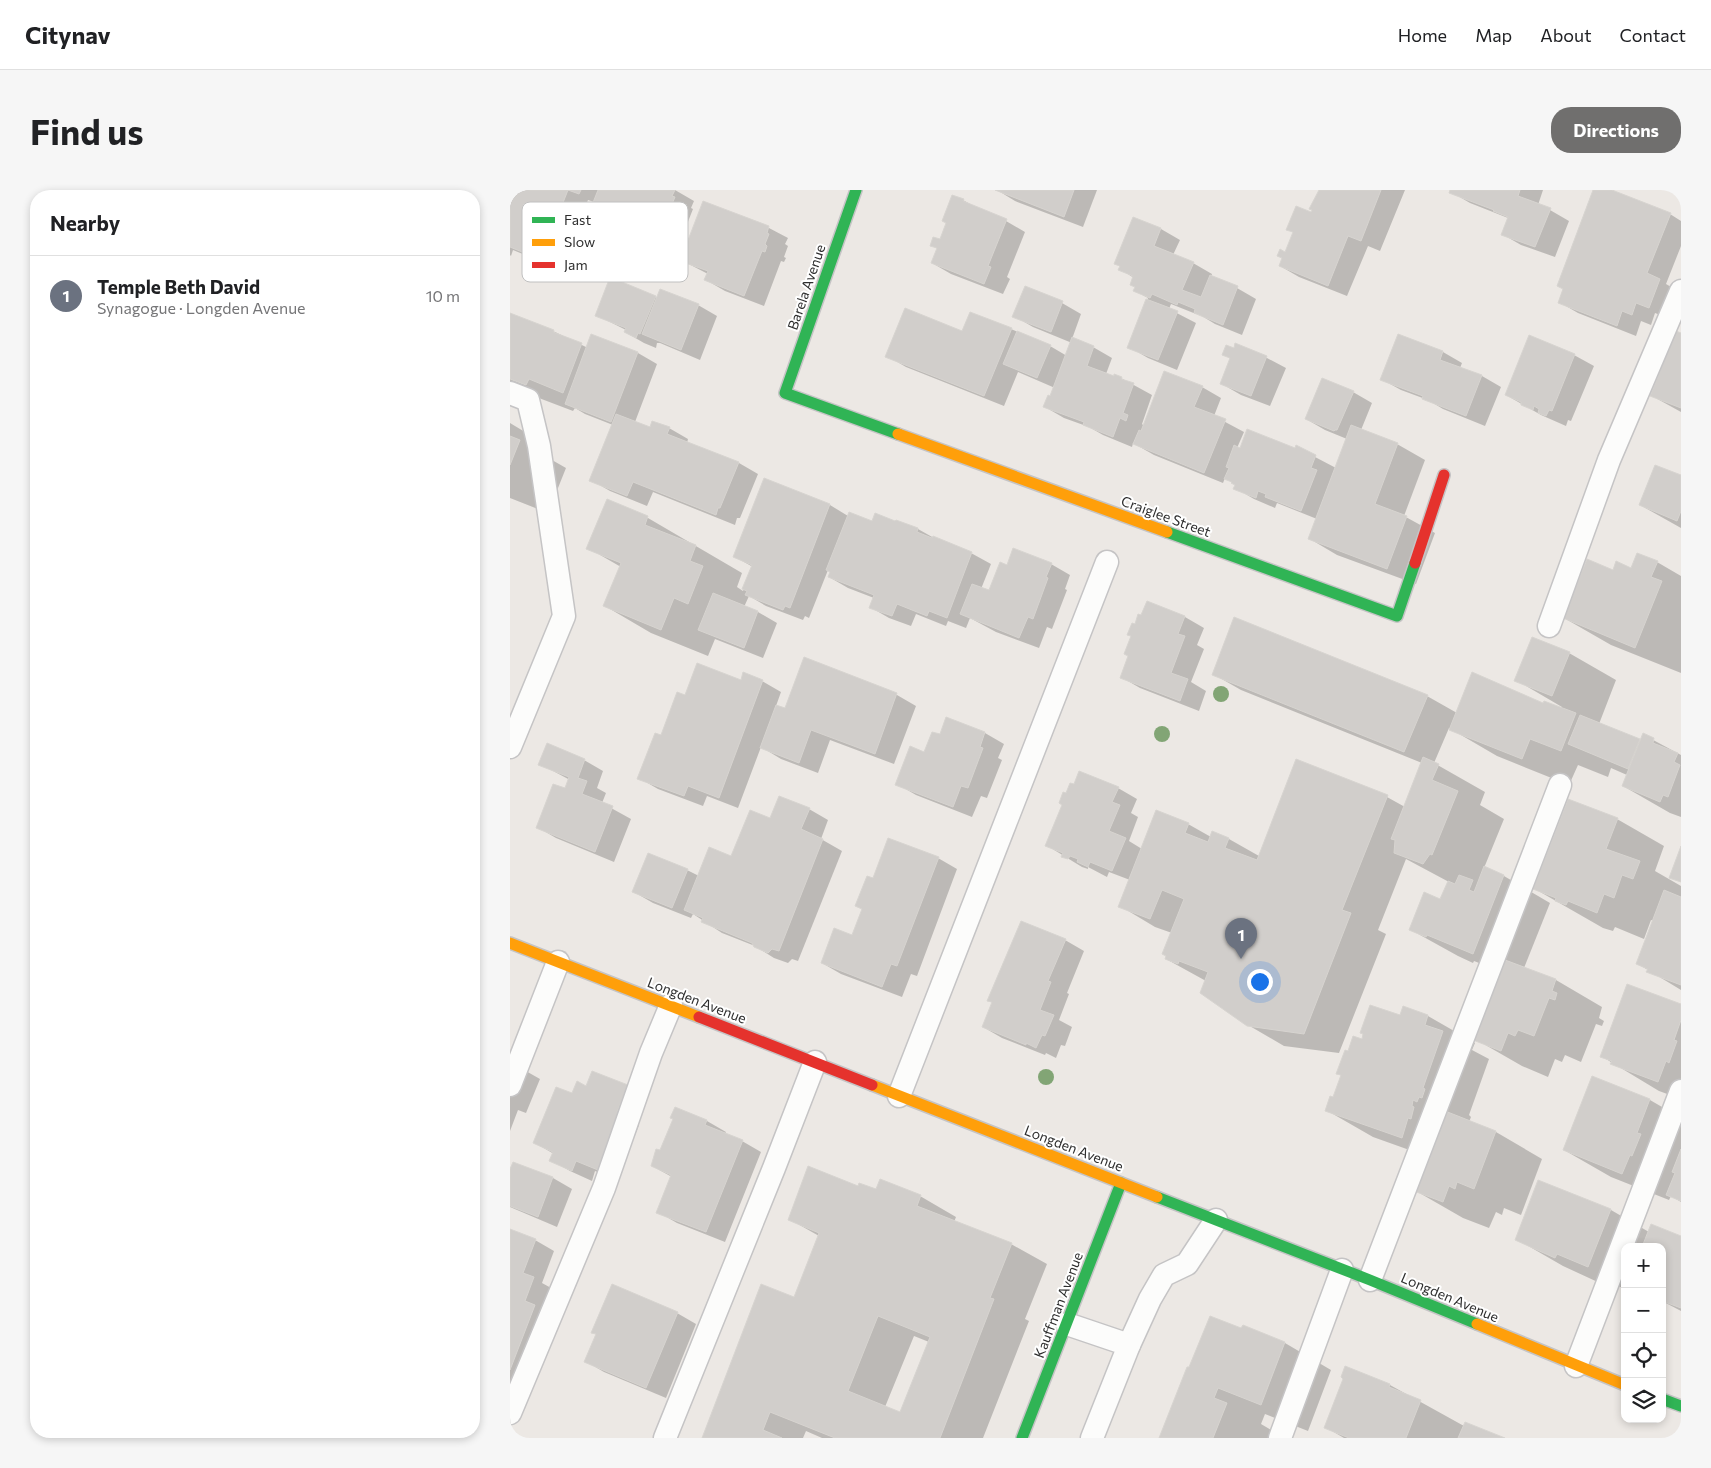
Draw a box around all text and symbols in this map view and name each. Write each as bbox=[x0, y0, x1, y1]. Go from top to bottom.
text: Citynav bbox=[25, 20, 111, 49]
text: Home bbox=[1398, 24, 1447, 46]
text: Map bbox=[1475, 24, 1512, 46]
text: About bbox=[1540, 24, 1592, 46]
text: Contact bbox=[1620, 24, 1686, 46]
button: Directions bbox=[1551, 107, 1681, 153]
text: Find us bbox=[30, 109, 144, 152]
legend bbox=[522, 202, 688, 282]
text: Nearby bbox=[50, 210, 120, 235]
text: Fast bbox=[564, 211, 591, 228]
text: Slow bbox=[564, 233, 595, 250]
street label: Barela Avenue bbox=[783, 242, 829, 332]
text: Jam bbox=[564, 256, 588, 273]
text: Temple Beth David bbox=[97, 275, 260, 298]
text: 1 bbox=[62, 286, 70, 305]
text: 10 m bbox=[426, 286, 460, 305]
text: Synagogue · Longden Avenue bbox=[97, 298, 306, 317]
street label: Craiglee Street bbox=[1119, 492, 1213, 540]
pin: 1 bbox=[1225, 918, 1257, 959]
your location bbox=[1247, 969, 1273, 995]
street label: Longden Avenue bbox=[645, 973, 749, 1027]
street label: Longden Avenue bbox=[1022, 1121, 1126, 1175]
map controls bbox=[1621, 1243, 1666, 1423]
button: + bbox=[1621, 1243, 1666, 1288]
street label: Kauffman Avenue bbox=[1030, 1250, 1086, 1360]
street label: Longden Avenue bbox=[1398, 1269, 1502, 1325]
button: − bbox=[1621, 1288, 1666, 1333]
button: locate bbox=[1621, 1333, 1666, 1378]
button: layers bbox=[1621, 1378, 1666, 1423]

